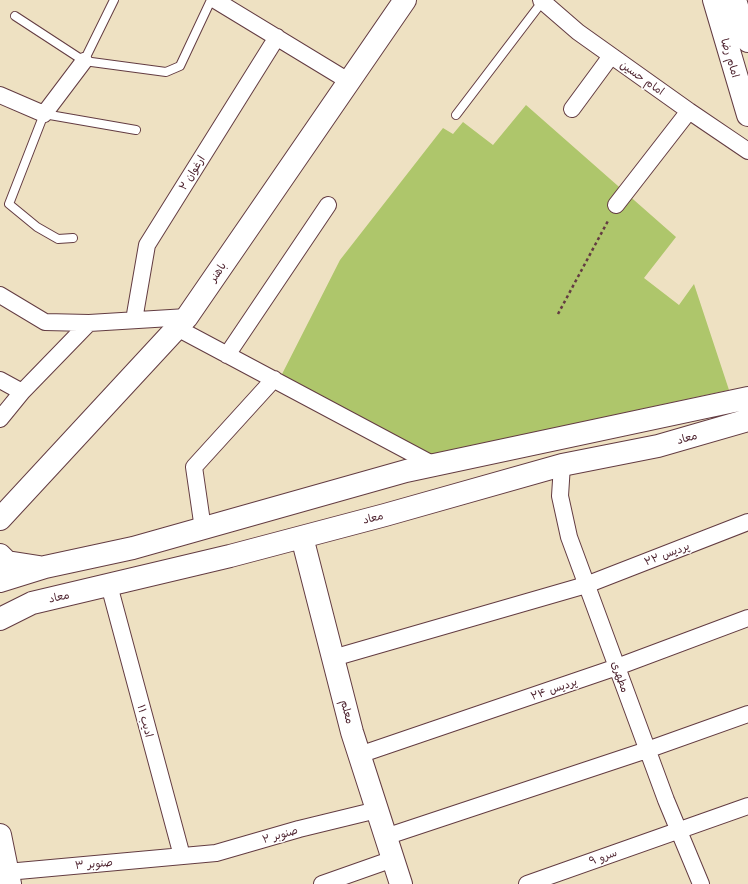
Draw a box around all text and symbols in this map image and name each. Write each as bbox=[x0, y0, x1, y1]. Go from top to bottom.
street label: امام رضا bbox=[718, 37, 742, 79]
street label: امام حسین bbox=[617, 58, 667, 98]
street label: ارغوان ۲ bbox=[176, 153, 208, 193]
street label: باهنر bbox=[207, 260, 229, 284]
street label: معاد bbox=[675, 429, 699, 447]
street label: معاد bbox=[361, 509, 385, 527]
street label: پردیس ۲۲ bbox=[643, 539, 691, 569]
street label: معاد bbox=[47, 588, 71, 606]
street label: مطهری bbox=[609, 660, 631, 694]
street label: پردیس ۲۴ bbox=[529, 675, 579, 703]
street label: معلم bbox=[338, 699, 356, 725]
street label: ادیب ۱۱ bbox=[134, 703, 156, 739]
street label: صنوبر ۲ bbox=[261, 824, 299, 846]
street label: سرو ۹ bbox=[587, 846, 619, 868]
street label: صنوبر ۳ bbox=[75, 856, 113, 872]

